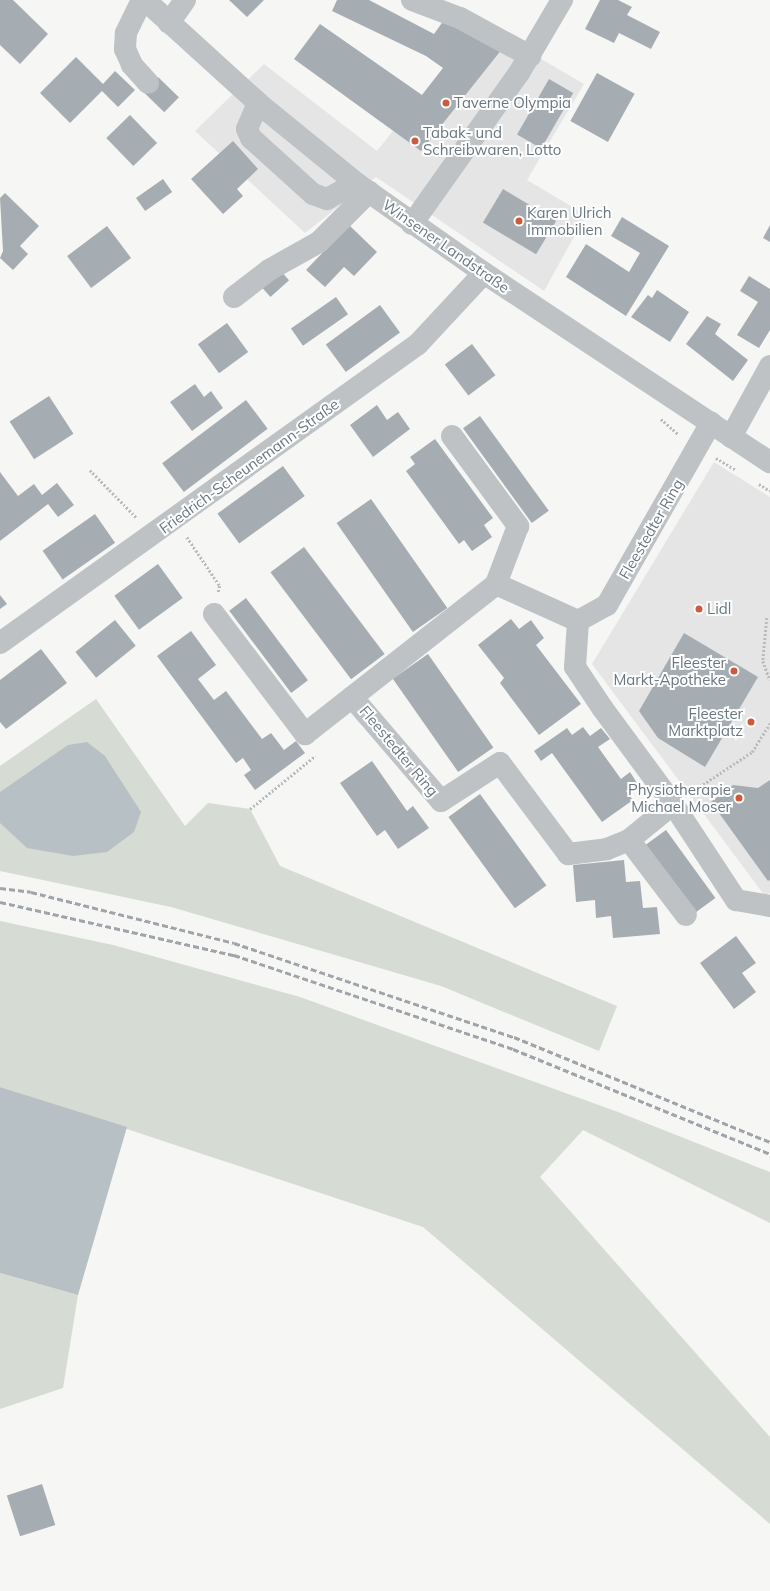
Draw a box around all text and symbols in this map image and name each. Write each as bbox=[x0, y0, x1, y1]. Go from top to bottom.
place label: Taverne Olympia bbox=[454, 94, 571, 112]
marker: Taverne Olympia bbox=[441, 98, 451, 108]
place label: Tabak- und Schreibwaren, Lotto bbox=[423, 123, 561, 158]
marker: Tabak- und Schreibwaren, Lotto bbox=[410, 136, 420, 146]
street label: Winsener Landstraße bbox=[379, 195, 513, 297]
place label: Karen Ulrich Immobilien bbox=[527, 203, 611, 238]
marker: Karen Ulrich Immobilien bbox=[514, 216, 524, 226]
street label: Friedrich-Scheunemann-Straße bbox=[156, 395, 342, 537]
street label: Fleestedter Ring bbox=[615, 476, 687, 582]
place label: Lidl bbox=[707, 600, 731, 618]
marker: Lidl bbox=[694, 604, 704, 614]
place label: Fleester Markt-Apotheke bbox=[614, 653, 726, 688]
marker: Fleester Markt-Apotheke bbox=[729, 666, 739, 676]
street label: Fleestedter Ring bbox=[356, 702, 442, 800]
place label: Fleester Marktplatz bbox=[668, 704, 743, 739]
marker: Fleester Marktplatz bbox=[746, 717, 756, 727]
place label: Physiotherapie Michael Moser bbox=[628, 780, 731, 815]
marker: Physiotherapie Michael Moser bbox=[734, 793, 744, 803]

